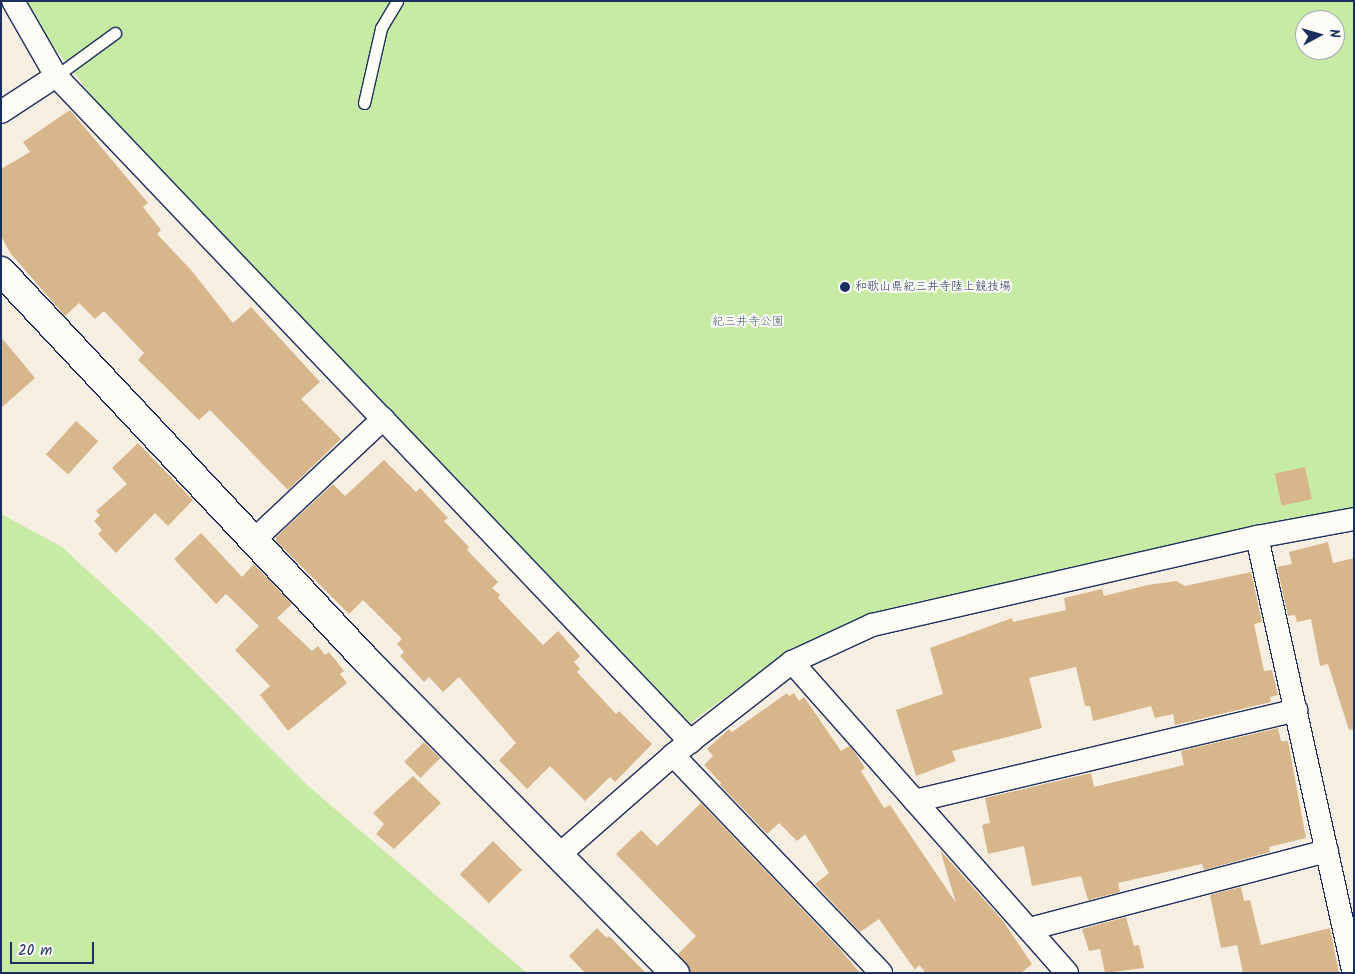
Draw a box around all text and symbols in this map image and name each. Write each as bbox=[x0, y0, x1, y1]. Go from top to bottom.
north arrow bbox=[1295, 10, 1345, 60]
text: N bbox=[1323, 28, 1345, 39]
place label: 和歌山県紀三井寺陸上競技場 bbox=[855, 280, 1011, 294]
marker: 和歌山県紀三井寺陸上競技場 bbox=[839, 281, 851, 293]
park label: 紀三井寺公園 bbox=[712, 315, 784, 329]
scale bar bbox=[12, 932, 96, 964]
text: 20 m bbox=[18, 939, 52, 963]

